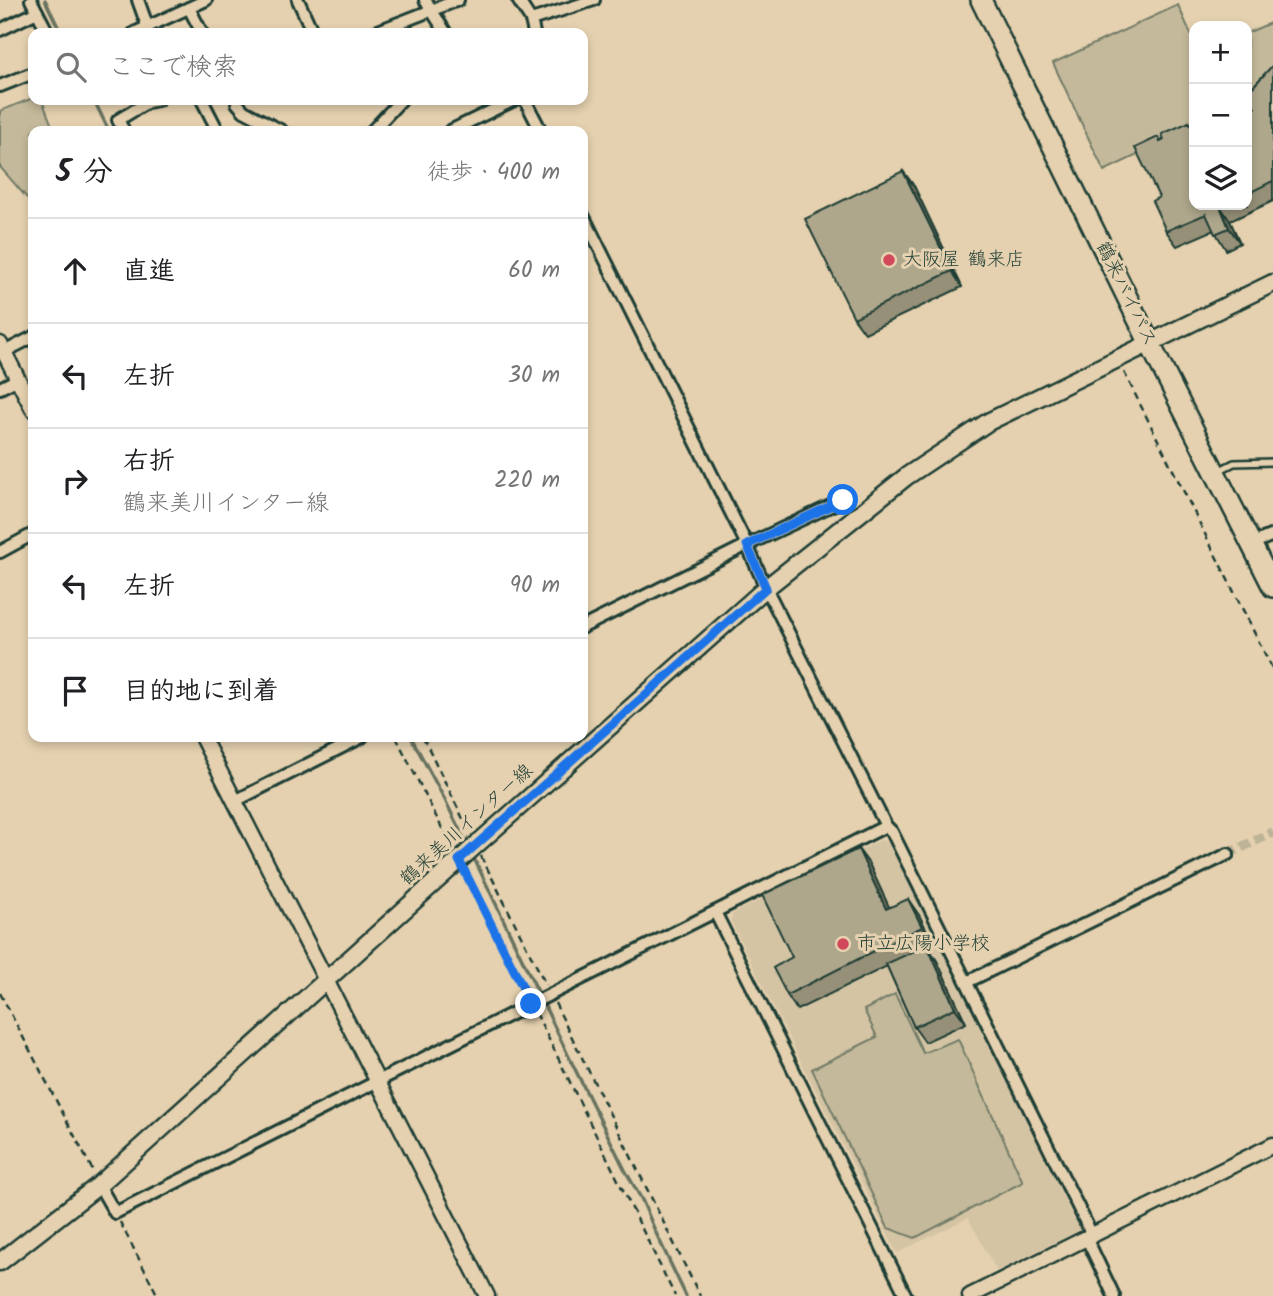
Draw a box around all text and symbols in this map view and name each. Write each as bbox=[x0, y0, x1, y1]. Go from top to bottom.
map controls bbox=[1189, 21, 1252, 210]
button: + bbox=[1189, 21, 1252, 84]
search box bbox=[28, 28, 588, 105]
text: ここで検索 bbox=[108, 47, 238, 89]
icon: search bbox=[52, 48, 90, 86]
button: − bbox=[1189, 84, 1252, 147]
button: layers bbox=[1189, 147, 1252, 210]
text: 5 分 bbox=[56, 149, 113, 197]
text: 徒歩 · 400 m bbox=[427, 155, 560, 191]
street label: 鶴来バイパス bbox=[1088, 236, 1164, 352]
place label: 大阪屋 鶴来店 bbox=[903, 245, 1025, 275]
text: 直進 bbox=[123, 251, 175, 293]
icon: ahead bbox=[56, 252, 94, 290]
marker: 大阪屋 鶴来店 bbox=[881, 252, 897, 268]
text: 60 m bbox=[508, 253, 560, 289]
text: 左折 bbox=[123, 356, 175, 398]
icon: left bbox=[56, 357, 94, 395]
text: 30 m bbox=[508, 358, 560, 394]
text: 右折 bbox=[123, 441, 175, 483]
icon: right bbox=[56, 462, 94, 500]
text: 220 m bbox=[494, 463, 560, 499]
route start bbox=[827, 484, 858, 515]
text: 鶴来美川インター線 bbox=[123, 486, 329, 522]
text: 左折 bbox=[123, 566, 175, 608]
icon: left bbox=[56, 567, 94, 605]
text: 90 m bbox=[510, 568, 560, 604]
text: 目的地に到着 bbox=[123, 671, 279, 713]
icon: arrive bbox=[56, 672, 94, 710]
street label: 鶴来美川インター線 bbox=[394, 757, 540, 893]
place label: 市立広陽小学校 bbox=[857, 929, 990, 959]
marker: 市立広陽小学校 bbox=[835, 936, 851, 952]
route end bbox=[515, 988, 546, 1019]

